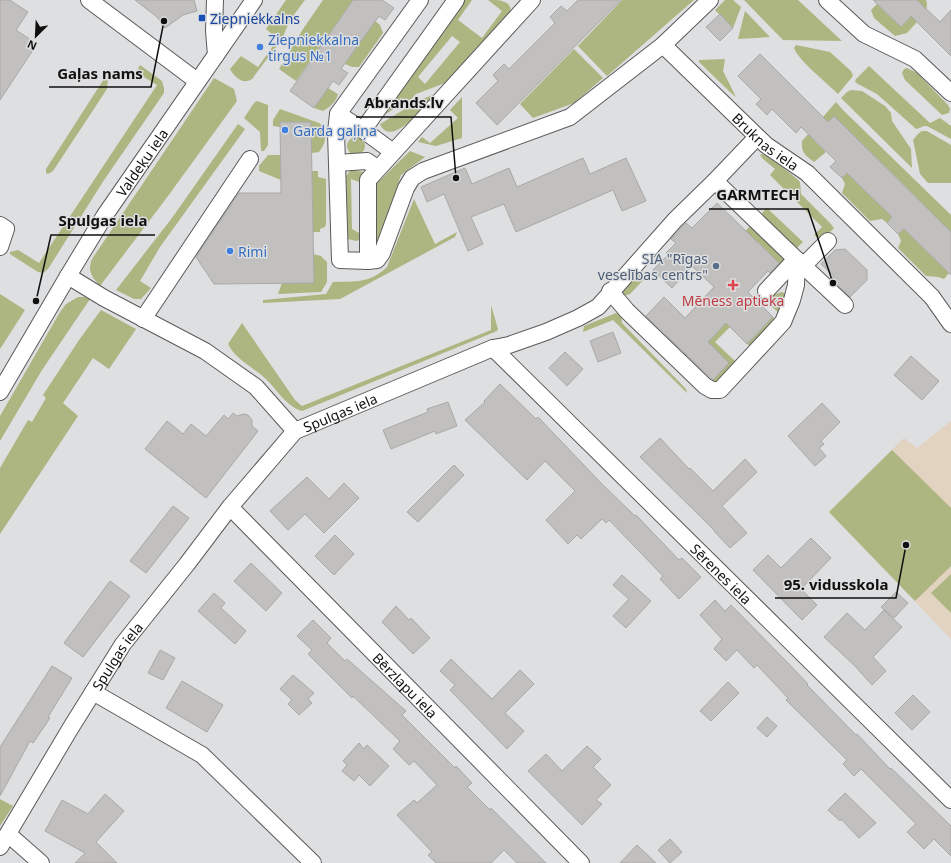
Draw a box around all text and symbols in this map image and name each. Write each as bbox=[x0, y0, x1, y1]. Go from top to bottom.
place label: Ziepniekkalns bbox=[210, 9, 300, 28]
marker: Ziepniekkalns bbox=[197, 13, 207, 23]
north arrow bbox=[16, 16, 56, 56]
place label: Ziepniekkalna tirgus №1 bbox=[268, 30, 359, 65]
text: N bbox=[25, 37, 39, 54]
marker: Ziepniekkalna tirgus №1 bbox=[255, 42, 265, 52]
callout: Gaļas nams bbox=[49, 60, 151, 87]
text: Gaļas nams bbox=[57, 63, 143, 83]
callout: Abrands.lv bbox=[356, 90, 451, 117]
text: Abrands.lv bbox=[364, 92, 444, 112]
street label: Bruknas iela bbox=[729, 108, 803, 174]
place label: Garda gaļiņa bbox=[293, 121, 377, 140]
street label: Valdeķu iela bbox=[111, 124, 172, 200]
marker: Garda gaļiņa bbox=[280, 125, 290, 135]
callout: GARMTECH bbox=[709, 182, 808, 209]
text: GARMTECH bbox=[716, 184, 800, 204]
callout: Spulgas iela bbox=[51, 208, 155, 235]
text: Spulgas iela bbox=[59, 210, 147, 230]
place label: Rimi bbox=[238, 242, 267, 261]
marker: Rimi bbox=[225, 246, 235, 256]
place label: SIA "Rīgas veselības centrs" bbox=[598, 249, 708, 284]
marker: SIA "Rīgas veselības centrs" bbox=[711, 261, 721, 271]
marker: Mēness aptieka bbox=[728, 280, 738, 290]
place label: Mēness aptieka bbox=[682, 291, 784, 310]
street label: Spulgas iela bbox=[300, 388, 380, 436]
street label: Sērenes iela bbox=[687, 539, 756, 608]
callout: 95. vidusskola bbox=[775, 571, 896, 598]
text: 95. vidusskola bbox=[784, 574, 888, 594]
street label: Spulgas iela bbox=[87, 618, 147, 694]
street label: Bērzlapu iela bbox=[369, 648, 442, 722]

